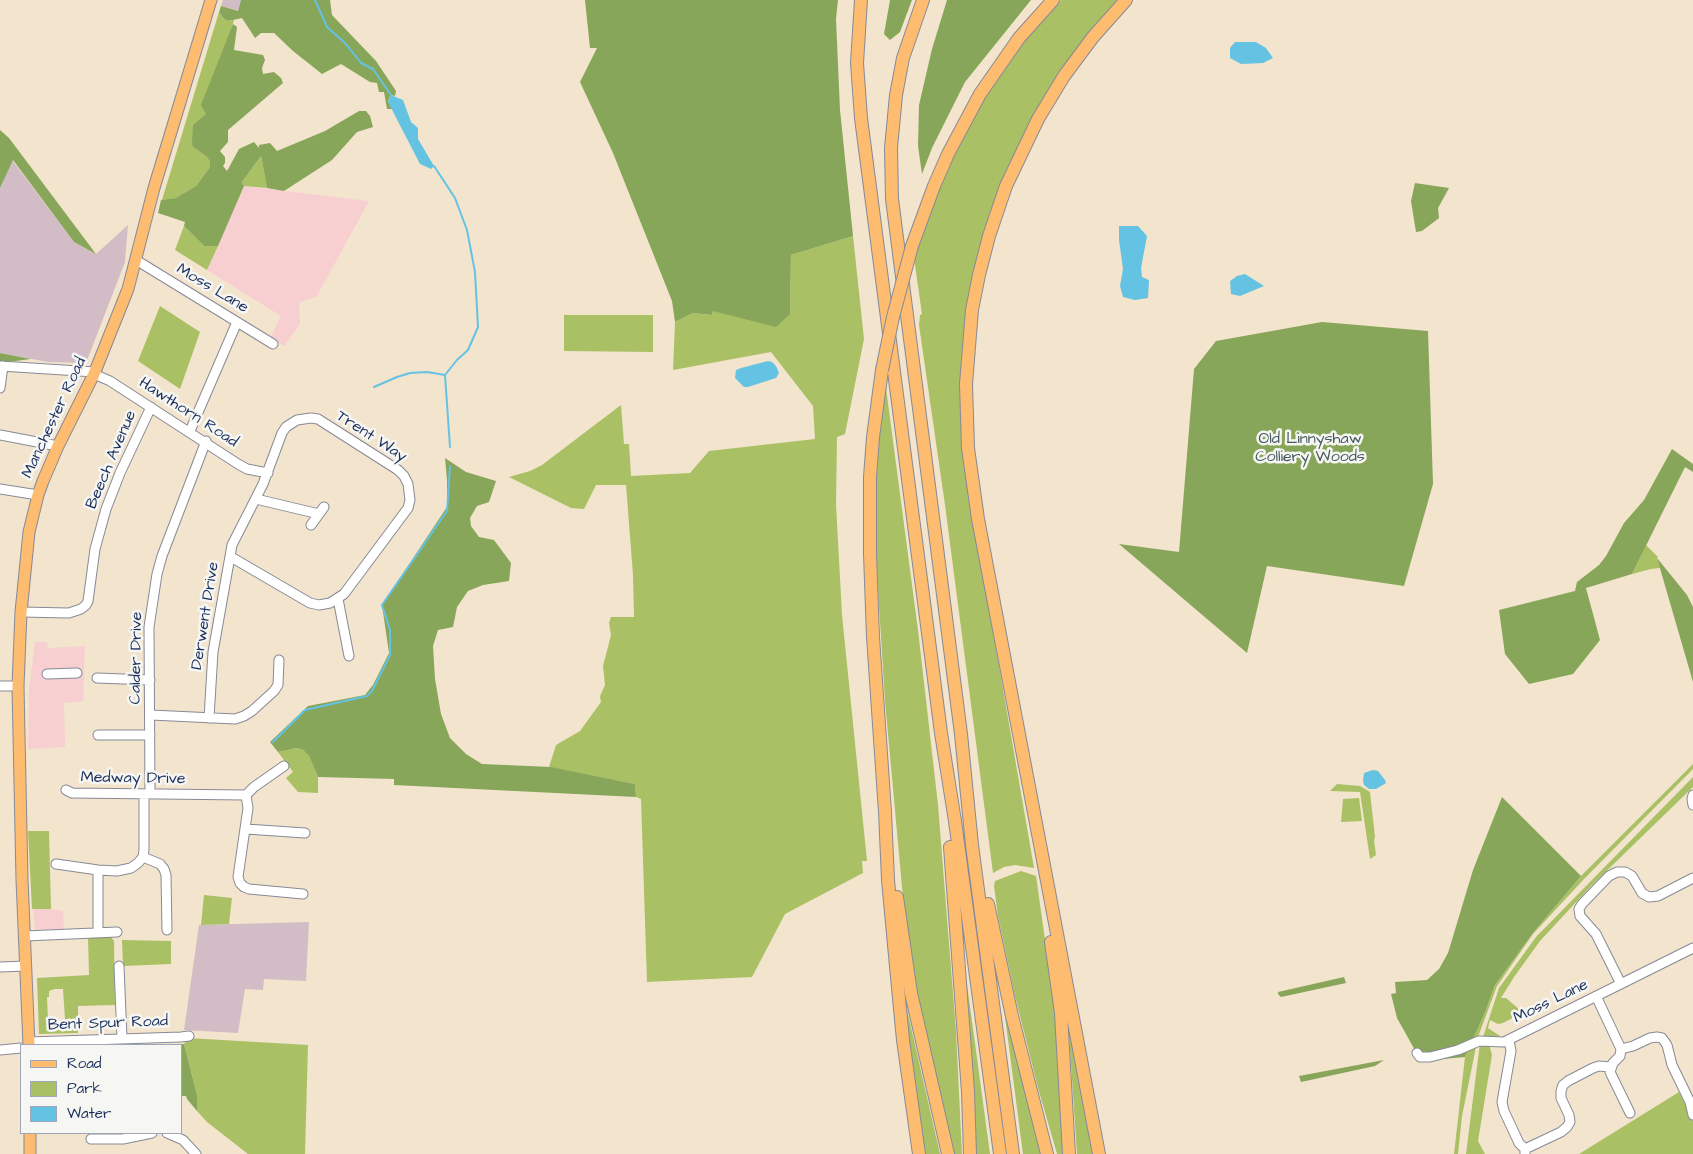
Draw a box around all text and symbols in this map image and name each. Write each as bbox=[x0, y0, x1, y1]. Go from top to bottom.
street label: Moss Lane bbox=[173, 260, 251, 318]
street label: Manchester Road bbox=[19, 354, 91, 482]
street label: Hawthorn Road bbox=[135, 374, 241, 452]
street label: Trent Way bbox=[332, 407, 410, 467]
street label: Beech Avenue bbox=[83, 408, 141, 512]
park label: Old Linnyshaw Colliery Woods bbox=[1255, 430, 1365, 468]
street label: Derwent Drive bbox=[188, 561, 224, 671]
street label: Calder Drive bbox=[127, 612, 147, 704]
street label: Medway Drive bbox=[80, 768, 186, 790]
street label: Moss Lane bbox=[1511, 976, 1591, 1028]
street label: Bent Spur Road bbox=[48, 1012, 168, 1036]
legend bbox=[20, 1044, 182, 1134]
text: Road bbox=[67, 1053, 101, 1074]
text: Park bbox=[67, 1078, 102, 1099]
text: Water bbox=[67, 1103, 111, 1124]

